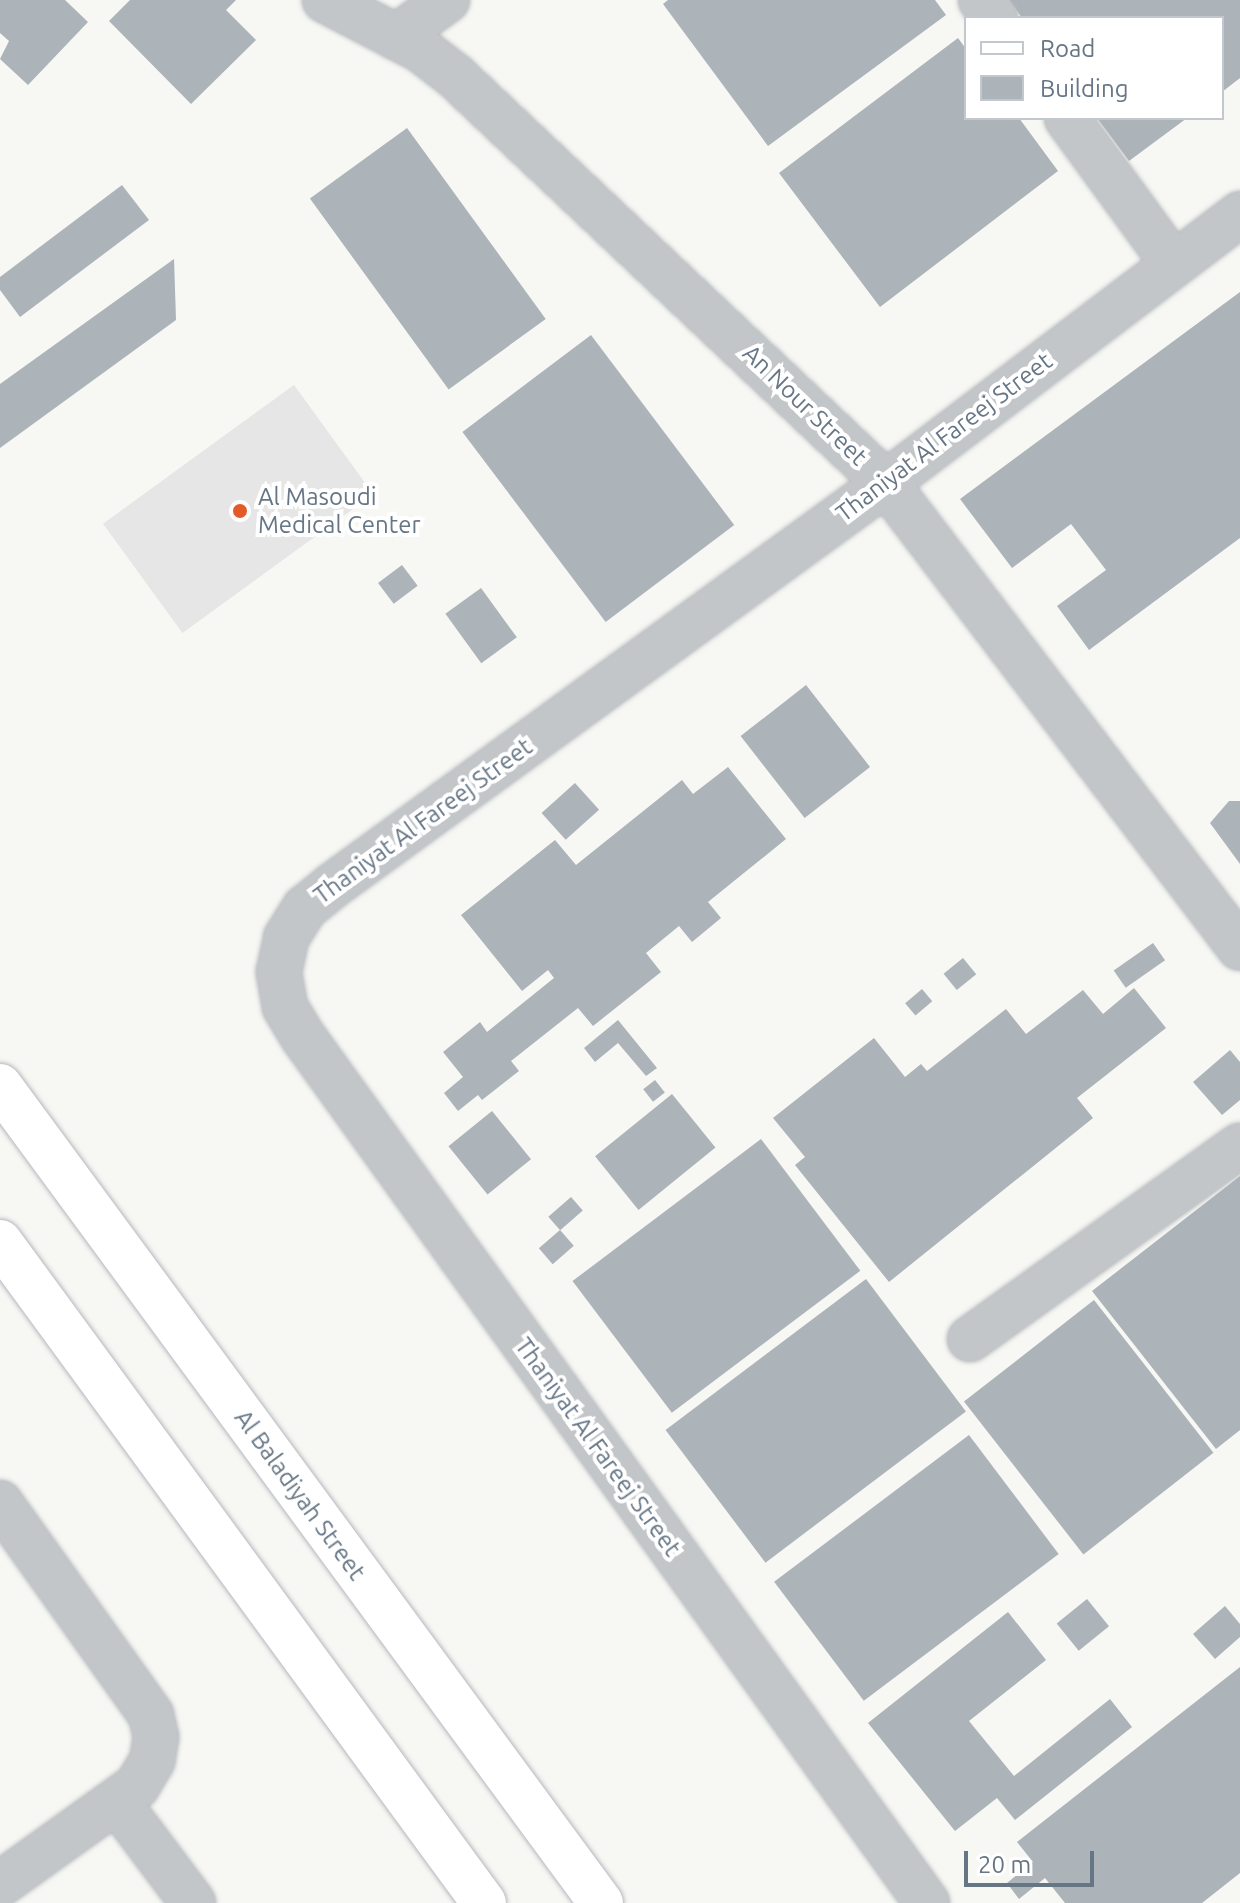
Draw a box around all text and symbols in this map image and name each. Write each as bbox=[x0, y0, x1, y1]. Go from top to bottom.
legend bbox=[964, 16, 1224, 120]
text: Road bbox=[1040, 35, 1095, 62]
text: Building bbox=[1040, 75, 1128, 102]
street label: An Nour Street bbox=[737, 339, 873, 471]
street label: Thaniyat Al Fareej Street bbox=[830, 346, 1058, 528]
place label: Al Masoudi Medical Center bbox=[258, 483, 421, 539]
marker: Al Masoudi Medical Center bbox=[229, 500, 251, 522]
street label: Thaniyat Al Fareej Street bbox=[308, 732, 538, 910]
street label: Thaniyat Al Fareej Street bbox=[509, 1332, 687, 1562]
street label: Al Baladiyah Street bbox=[229, 1404, 371, 1586]
scale bar bbox=[968, 1835, 1098, 1885]
text: 20 m bbox=[978, 1851, 1031, 1878]

